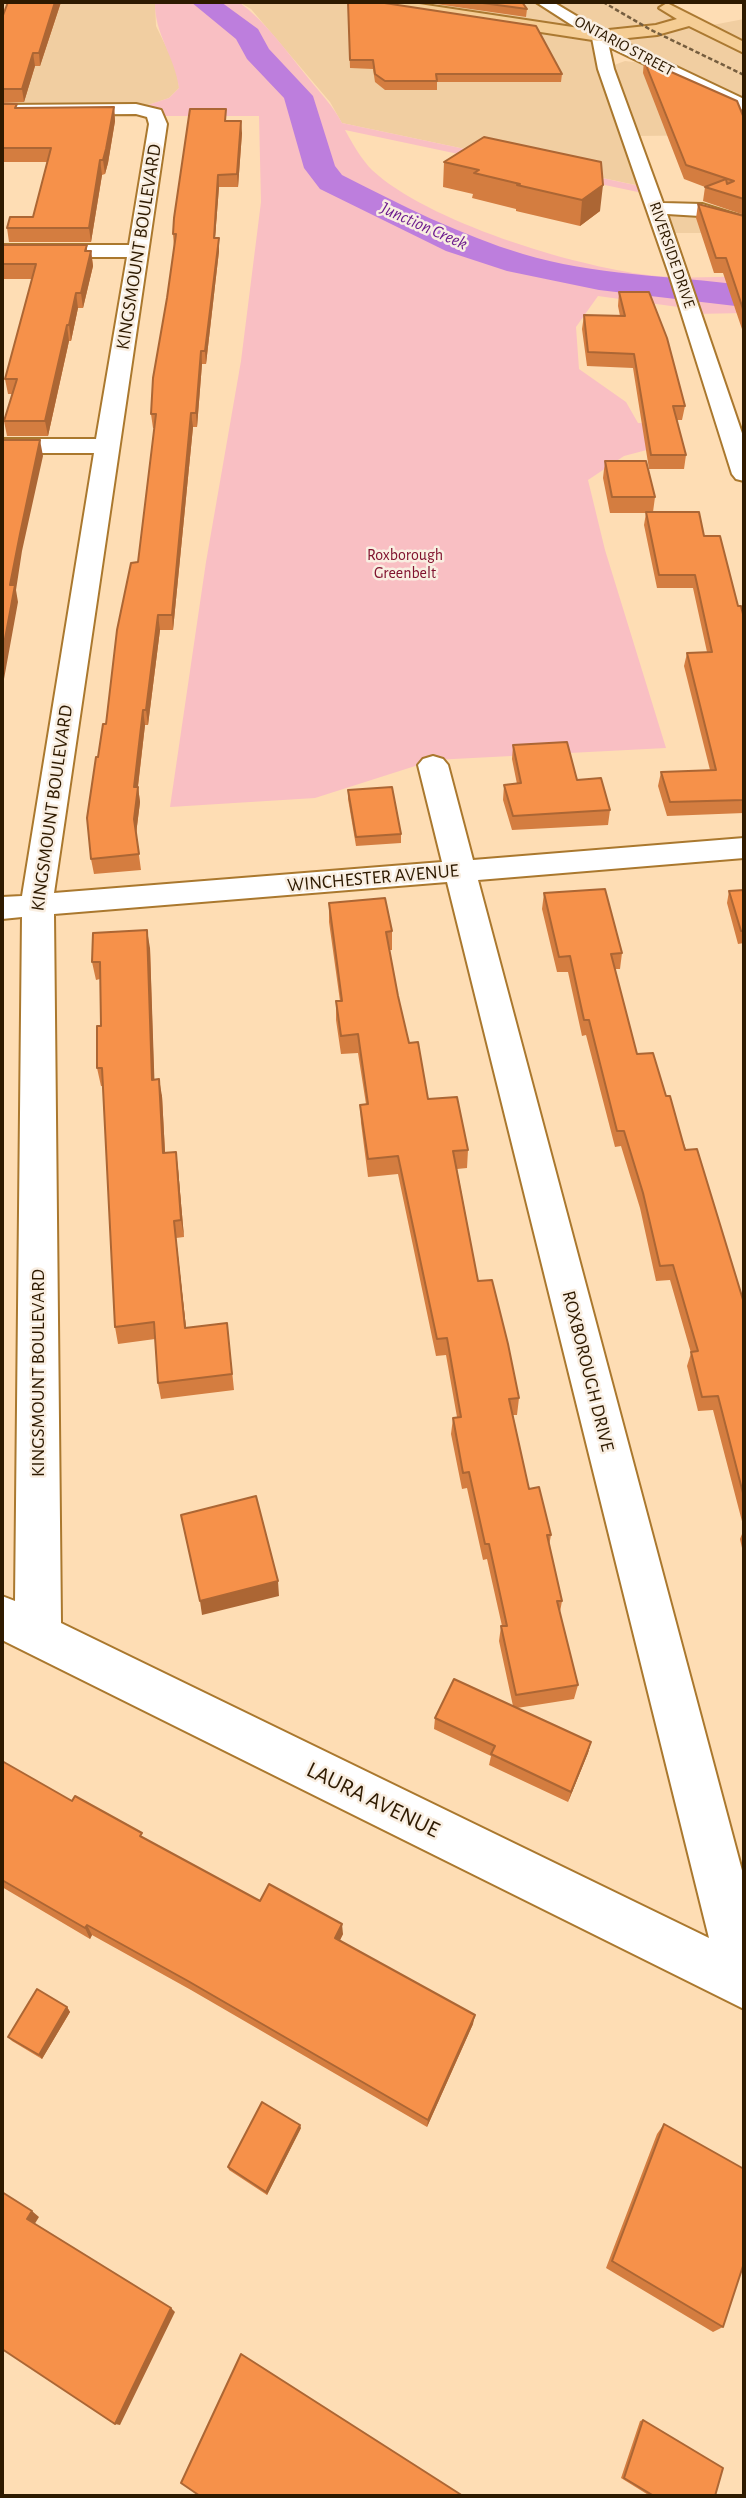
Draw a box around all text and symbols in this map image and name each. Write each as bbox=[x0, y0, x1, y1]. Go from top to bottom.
street label: ONTARIO STREET bbox=[571, 12, 677, 80]
street label: KINGSMOUNT BOULEVARD bbox=[111, 143, 167, 351]
water label: Junction Creek bbox=[377, 197, 471, 255]
street label: RIVERSIDE DRIVE bbox=[645, 199, 699, 311]
park label: Roxborough Greenbelt bbox=[367, 545, 443, 583]
street label: KINGSMOUNT BOULEVARD bbox=[26, 703, 78, 913]
street label: WINCHESTER AVENUE bbox=[286, 859, 460, 897]
street label: KINGSMOUNT BOULEVARD bbox=[27, 1269, 49, 1477]
street label: ROXBOROUGH DRIVE bbox=[557, 1288, 619, 1454]
street label: LAURA AVENUE bbox=[302, 1756, 444, 1844]

